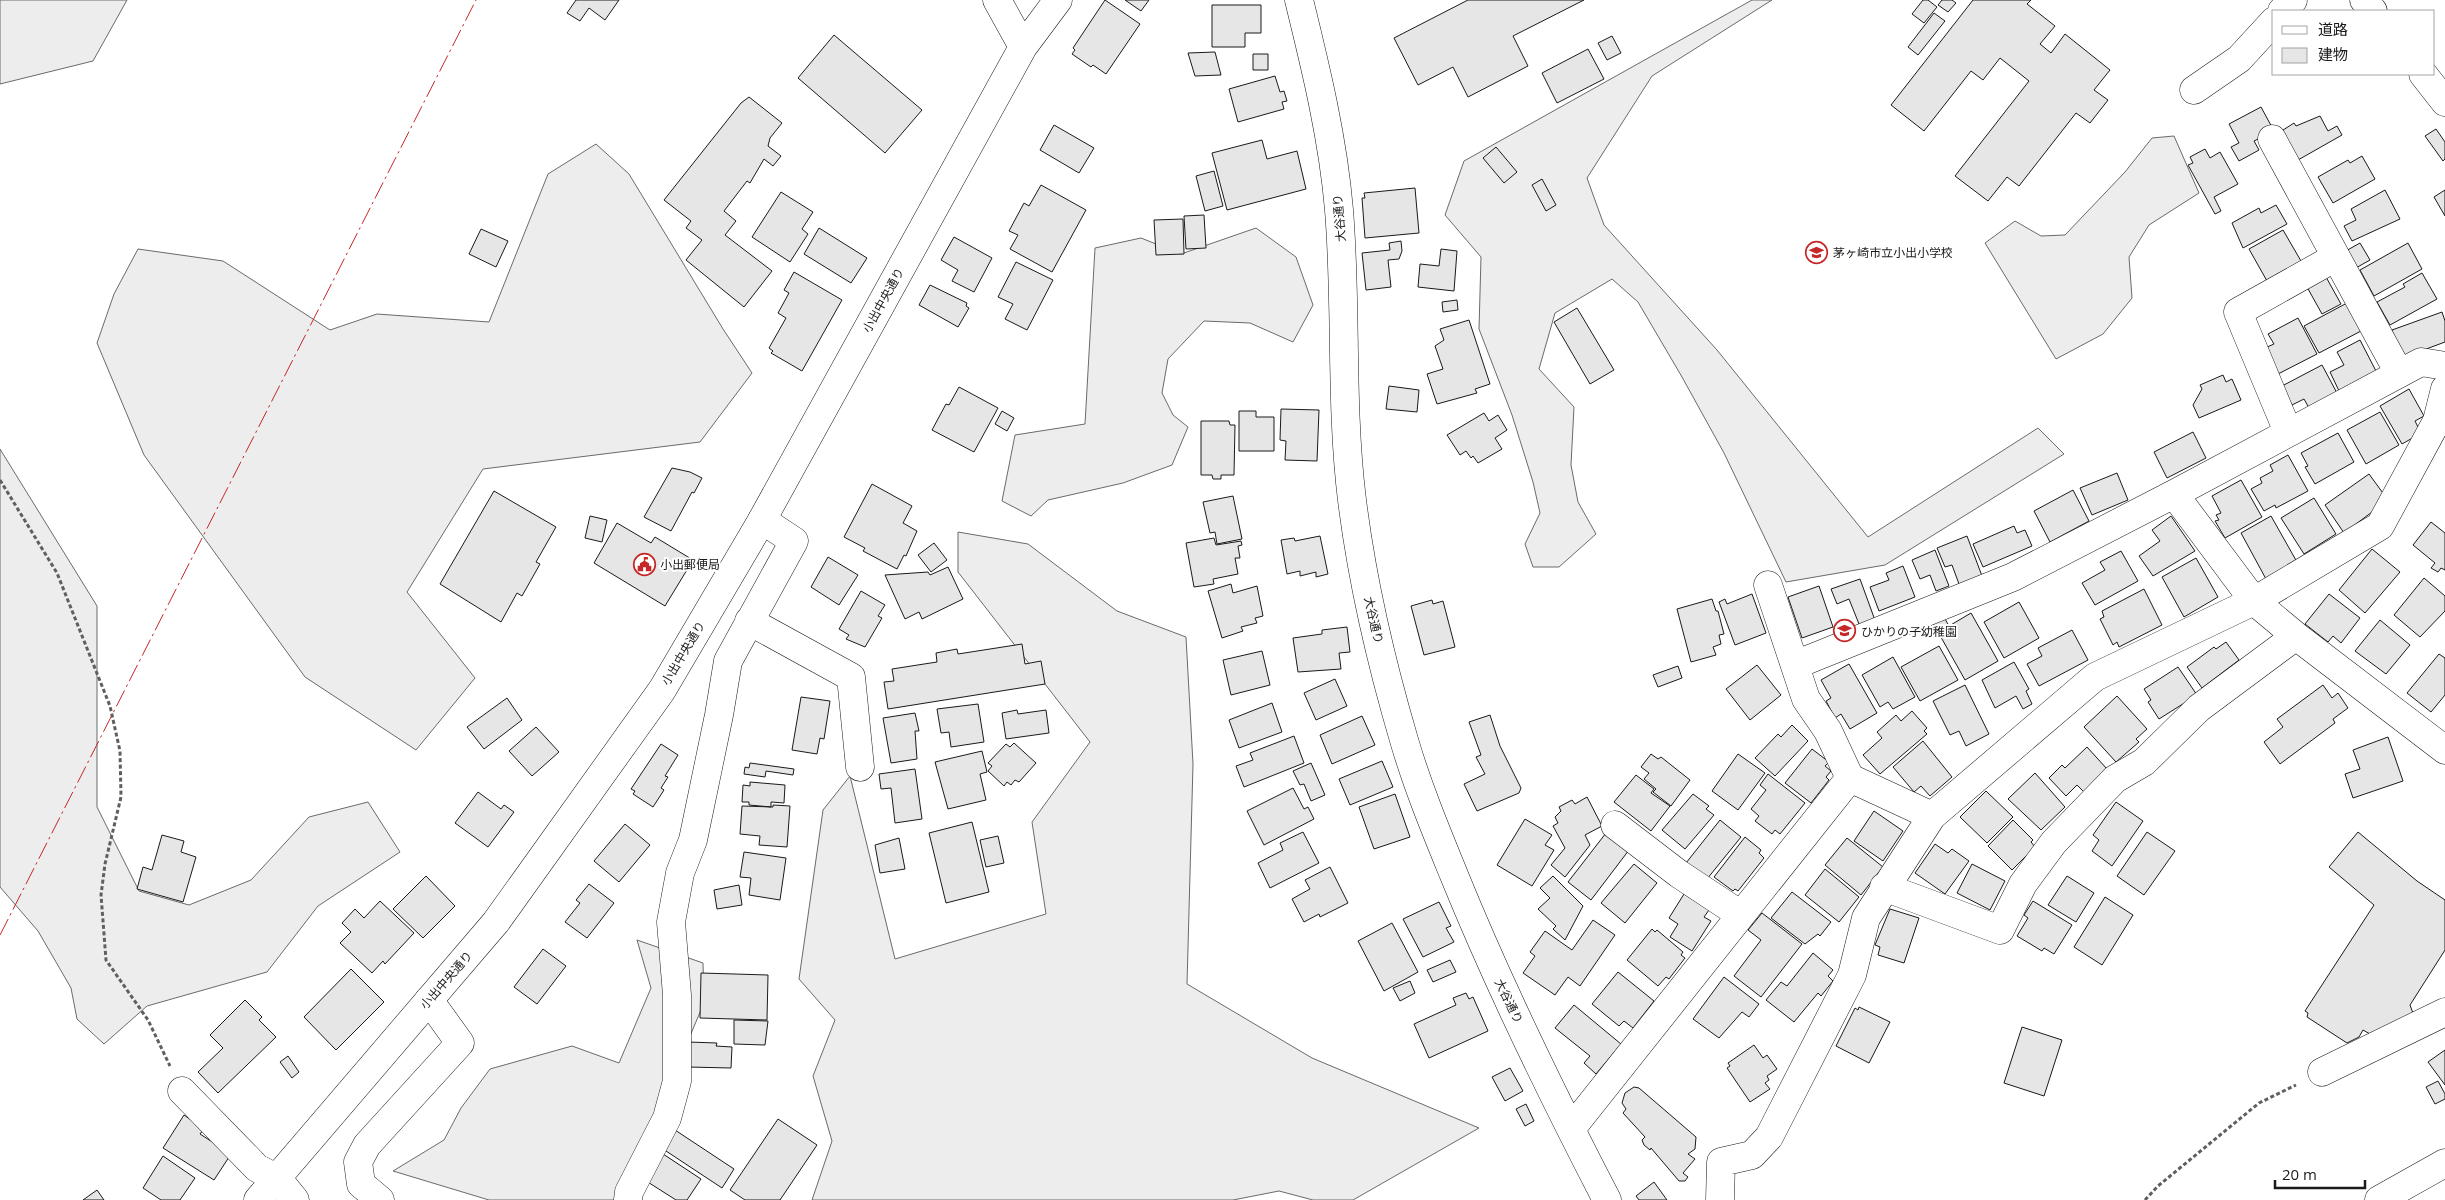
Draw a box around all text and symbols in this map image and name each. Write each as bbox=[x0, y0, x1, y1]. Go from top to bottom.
legend bbox=[2272, 10, 2435, 75]
text: 道路 bbox=[2318, 19, 2348, 39]
text: 建物 bbox=[2318, 44, 2348, 64]
street label: 大谷通り bbox=[1328, 193, 1350, 243]
school or university icon: 茅ヶ崎市立小出小学校 bbox=[1805, 240, 1829, 264]
place label: 茅ヶ崎市立小出小学校 bbox=[1833, 244, 1953, 261]
street label: 小出中央通り bbox=[858, 264, 908, 336]
public building icon: 小出郵便局 bbox=[632, 552, 656, 576]
place label: 小出郵便局 bbox=[660, 556, 720, 573]
street label: 大谷通り bbox=[1360, 595, 1388, 645]
street label: 小出中央通り bbox=[657, 618, 709, 688]
school or university icon: ひかりの子幼稚園 bbox=[1833, 619, 1857, 643]
place label: ひかりの子幼稚園 bbox=[1861, 623, 1957, 640]
street label: 小出中央通り bbox=[416, 947, 476, 1013]
street label: 大谷通り bbox=[1491, 976, 1527, 1026]
scale bar bbox=[2275, 1158, 2365, 1190]
text: 20 m bbox=[2282, 1164, 2317, 1184]

